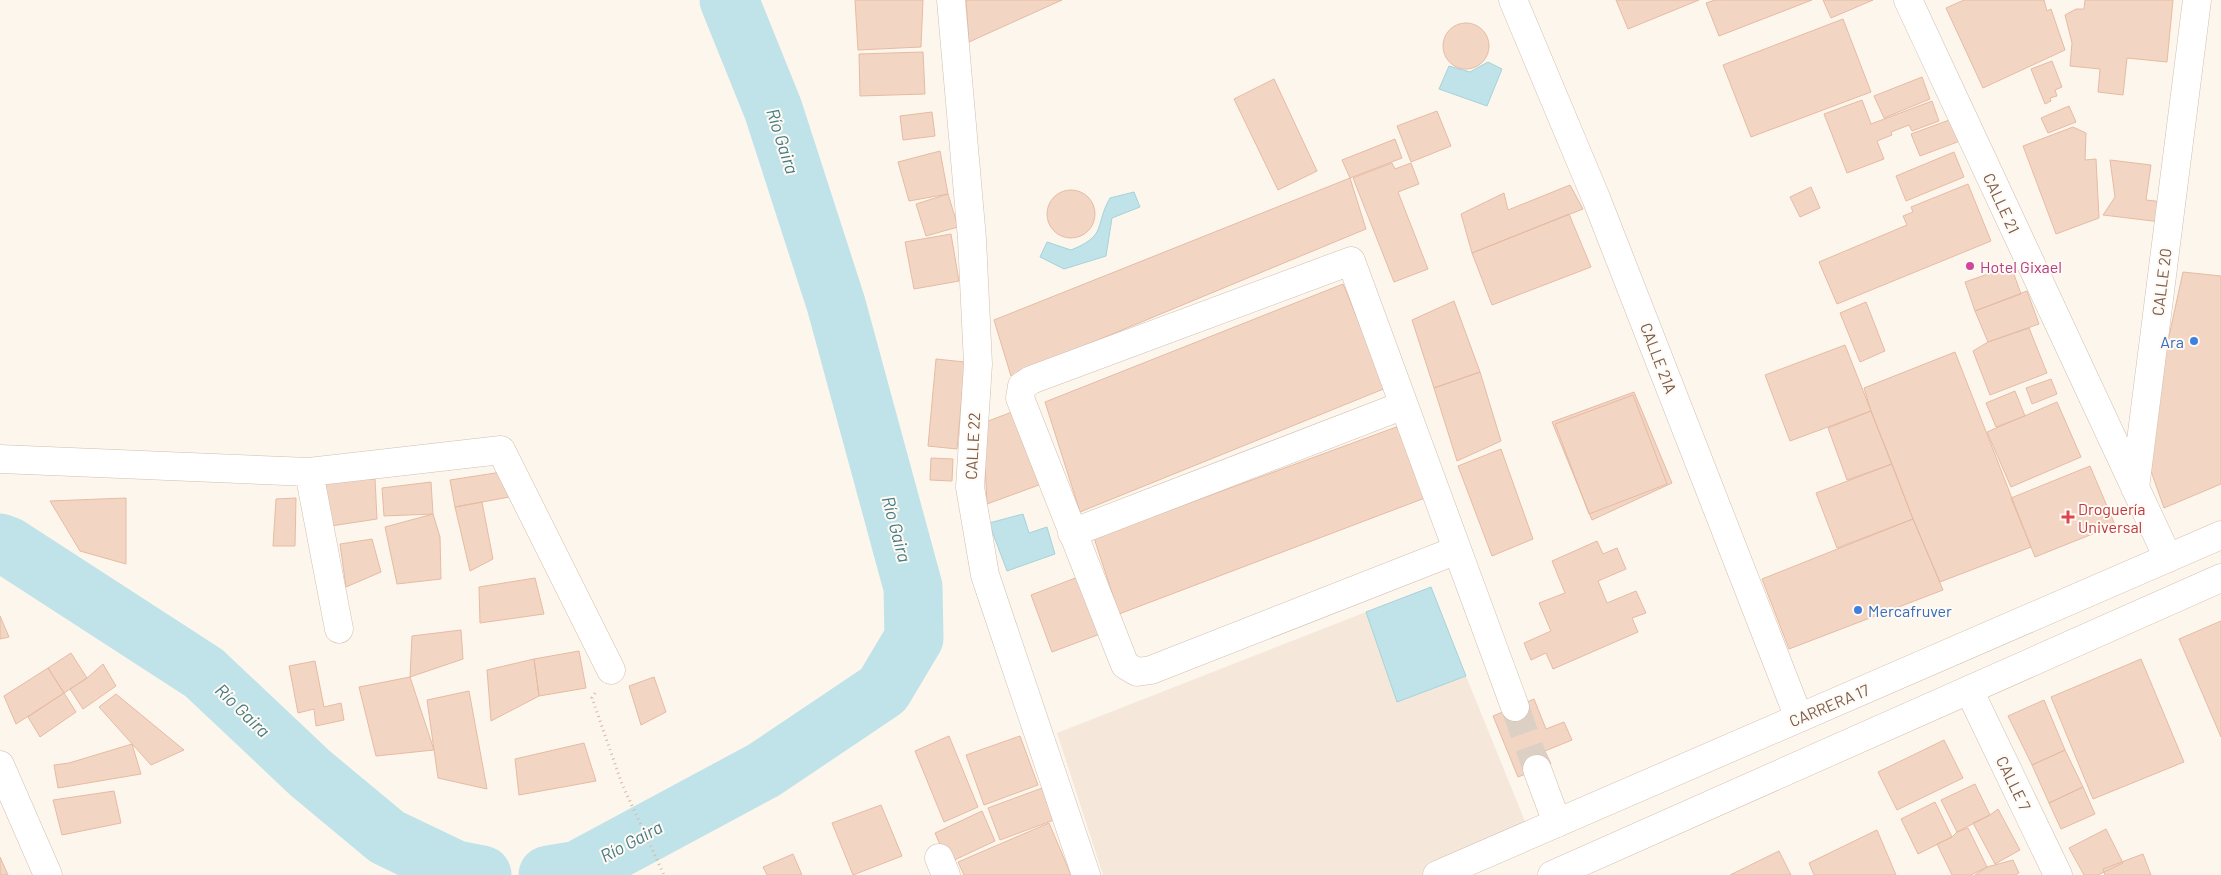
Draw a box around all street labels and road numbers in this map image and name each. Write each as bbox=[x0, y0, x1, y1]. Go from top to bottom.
street label: CALLE 21 bbox=[1980, 170, 2024, 236]
street label: CALLE 20 bbox=[2147, 247, 2175, 317]
street label: CALLE 21A bbox=[1637, 320, 1681, 396]
street label: CALLE 22 bbox=[961, 412, 983, 480]
street label: CARRERA 17 bbox=[1786, 679, 1872, 730]
street label: CALLE 7 bbox=[1993, 753, 2035, 814]

